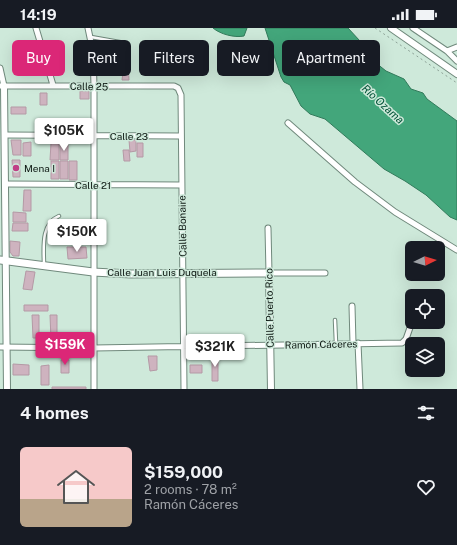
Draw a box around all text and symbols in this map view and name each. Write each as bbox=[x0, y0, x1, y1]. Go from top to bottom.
text: 14:19 bbox=[20, 6, 57, 23]
chip: Buy bbox=[12, 40, 65, 76]
chip: Rent bbox=[73, 40, 131, 76]
chip: Filters bbox=[139, 40, 209, 76]
chip: New bbox=[217, 40, 274, 76]
chip: Apartment bbox=[282, 40, 380, 76]
street label: Calle 25 bbox=[70, 80, 108, 92]
water label: Río Ozama bbox=[360, 82, 406, 126]
pin: $105K bbox=[36, 118, 92, 152]
text: $105K bbox=[44, 123, 84, 138]
street label: Calle 23 bbox=[110, 130, 148, 142]
place label: Mena I bbox=[24, 162, 55, 174]
marker: Mena I bbox=[11, 163, 21, 173]
street label: Calle 21 bbox=[75, 179, 111, 191]
street label: Calle Bonaire bbox=[175, 195, 189, 257]
pin: $150K bbox=[49, 219, 105, 253]
text: $150K bbox=[57, 224, 97, 239]
north arrow bbox=[405, 241, 445, 281]
map controls bbox=[405, 241, 445, 377]
street label: Calle Juan Luis Duquela bbox=[107, 266, 217, 278]
street label: Calle Puerto Rico bbox=[262, 268, 276, 348]
button: locate bbox=[405, 289, 445, 329]
pin: $159K bbox=[37, 332, 93, 366]
pin: $321K bbox=[187, 334, 243, 368]
text: $159K bbox=[44, 337, 86, 352]
street label: Ramón Cáceres bbox=[285, 337, 357, 351]
button: layers bbox=[405, 337, 445, 377]
text: $321K bbox=[195, 339, 235, 354]
icon: filters bbox=[415, 402, 437, 424]
text: 4 homes bbox=[20, 403, 89, 423]
text: $159,000 bbox=[144, 462, 223, 482]
icon: home bbox=[52, 463, 100, 511]
icon: heart bbox=[415, 476, 437, 498]
text: 2 rooms · 78 m² bbox=[144, 482, 237, 497]
text: Ramón Cáceres bbox=[144, 497, 238, 512]

